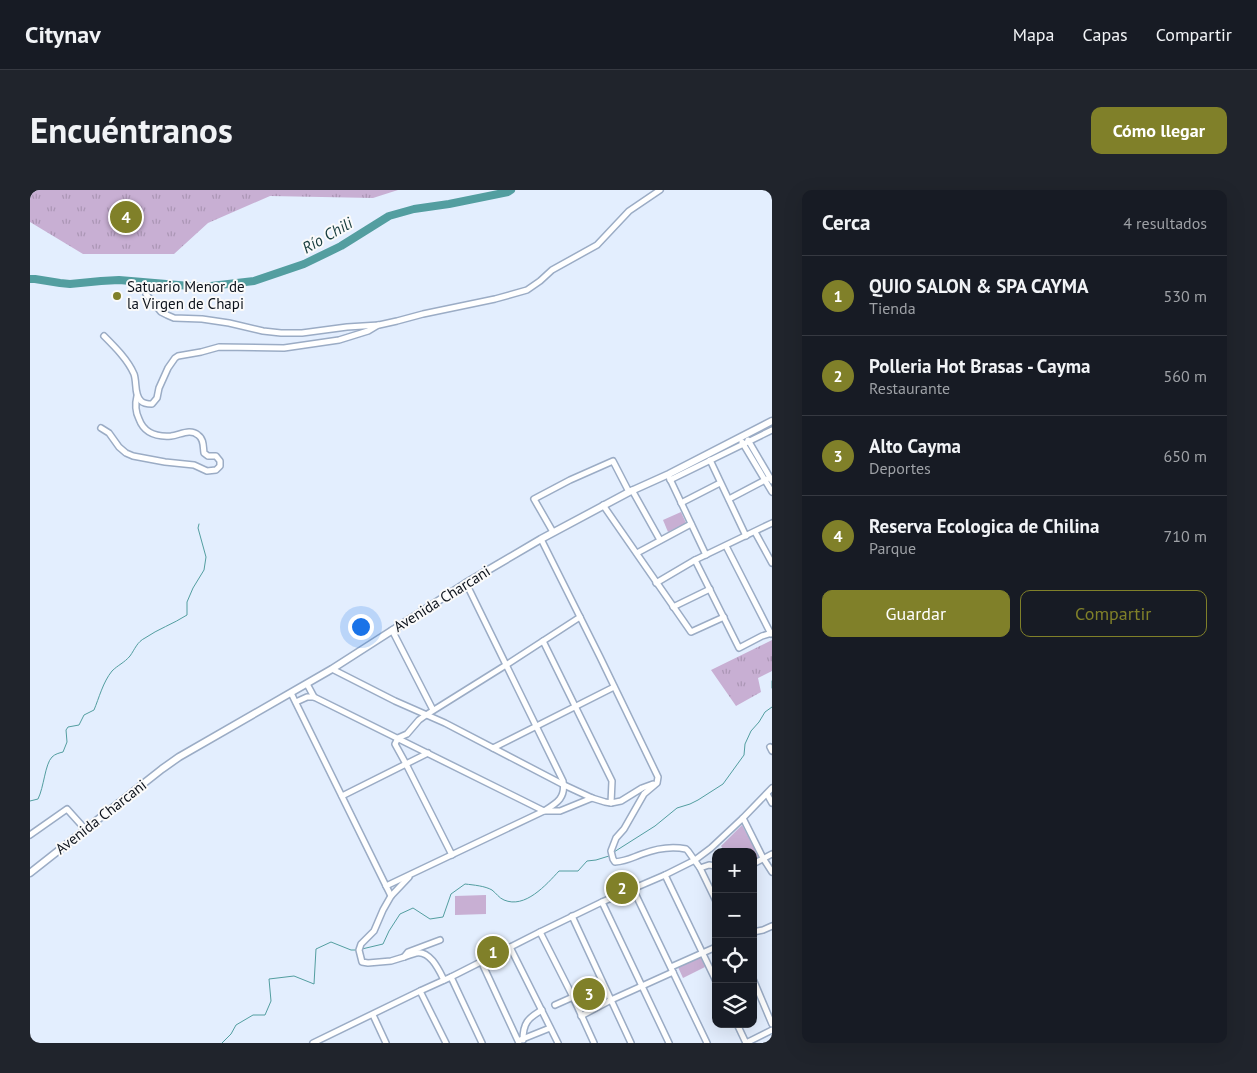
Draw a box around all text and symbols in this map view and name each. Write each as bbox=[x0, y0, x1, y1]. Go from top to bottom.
text: Citynav bbox=[25, 19, 101, 50]
text: Mapa bbox=[1013, 23, 1055, 46]
text: Capas bbox=[1083, 23, 1128, 46]
text: Compartir bbox=[1156, 23, 1232, 46]
text: Encuéntranos bbox=[30, 107, 233, 153]
button: Cómo llegar bbox=[1091, 107, 1227, 154]
pin: 4 bbox=[110, 198, 142, 236]
text: Cerca bbox=[822, 209, 871, 236]
water label: Río Chili bbox=[298, 212, 357, 257]
text: 4 resultados bbox=[1123, 213, 1207, 233]
text: QUIO SALON & SPA CAYMA bbox=[869, 274, 1088, 298]
place label: Satuario Menor de la Virgen de Chapi bbox=[127, 277, 245, 313]
text: 1 bbox=[833, 286, 843, 306]
text: 530 m bbox=[1164, 286, 1207, 306]
marker: Satuario Menor de la Virgen de Chapi bbox=[111, 290, 123, 302]
text: Tienda bbox=[869, 298, 916, 318]
text: Polleria Hot Brasas - Cayma bbox=[869, 354, 1091, 378]
text: 2 bbox=[833, 366, 843, 386]
text: 560 m bbox=[1164, 366, 1207, 386]
text: Restaurante bbox=[869, 378, 950, 398]
text: Alto Cayma bbox=[869, 434, 961, 458]
text: 3 bbox=[833, 446, 843, 466]
text: 650 m bbox=[1164, 446, 1207, 466]
text: Deportes bbox=[869, 458, 931, 478]
text: Reserva Ecologica de Chilina bbox=[869, 514, 1099, 538]
text: 4 bbox=[833, 526, 843, 546]
text: 710 m bbox=[1164, 526, 1207, 546]
text: Parque bbox=[869, 538, 916, 558]
street label: Avenida Charcani bbox=[390, 561, 494, 636]
button: Guardar bbox=[822, 590, 1010, 637]
button: Compartir bbox=[1020, 590, 1207, 637]
your location bbox=[348, 614, 374, 640]
street label: Avenida Charcani bbox=[51, 775, 150, 858]
map controls bbox=[712, 848, 757, 1028]
button: + bbox=[712, 848, 757, 893]
pin: 2 bbox=[606, 869, 638, 907]
button: − bbox=[712, 893, 757, 938]
pin: 1 bbox=[477, 933, 509, 971]
button: locate bbox=[712, 938, 757, 983]
pin: 3 bbox=[573, 975, 605, 1013]
button: layers bbox=[712, 983, 757, 1028]

